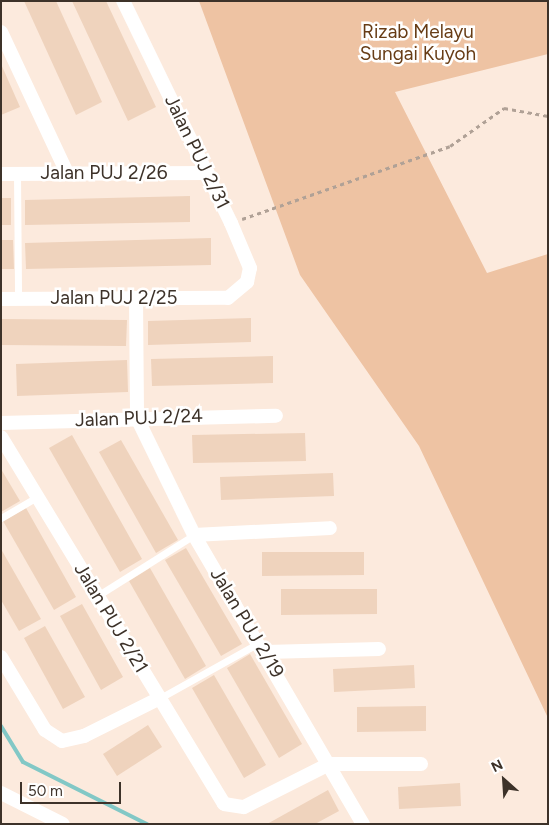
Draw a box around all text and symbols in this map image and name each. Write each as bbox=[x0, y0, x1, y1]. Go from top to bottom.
park label: Rizab Melayu Sungai Kuyoh bbox=[360, 21, 476, 65]
street label: Jalan PUJ 2/31 bbox=[160, 91, 234, 213]
street label: Jalan PUJ 2/26 bbox=[41, 162, 167, 184]
street label: Jalan PUJ 2/25 bbox=[50, 287, 178, 309]
street label: Jalan PUJ 2/24 bbox=[75, 404, 203, 432]
street label: Jalan PUJ 2/21 bbox=[69, 559, 153, 677]
street label: Jalan PUJ 2/19 bbox=[205, 564, 289, 682]
north arrow bbox=[479, 755, 529, 805]
text: N bbox=[489, 756, 506, 776]
scale bar bbox=[22, 772, 124, 804]
text: 50 m bbox=[28, 782, 63, 800]

